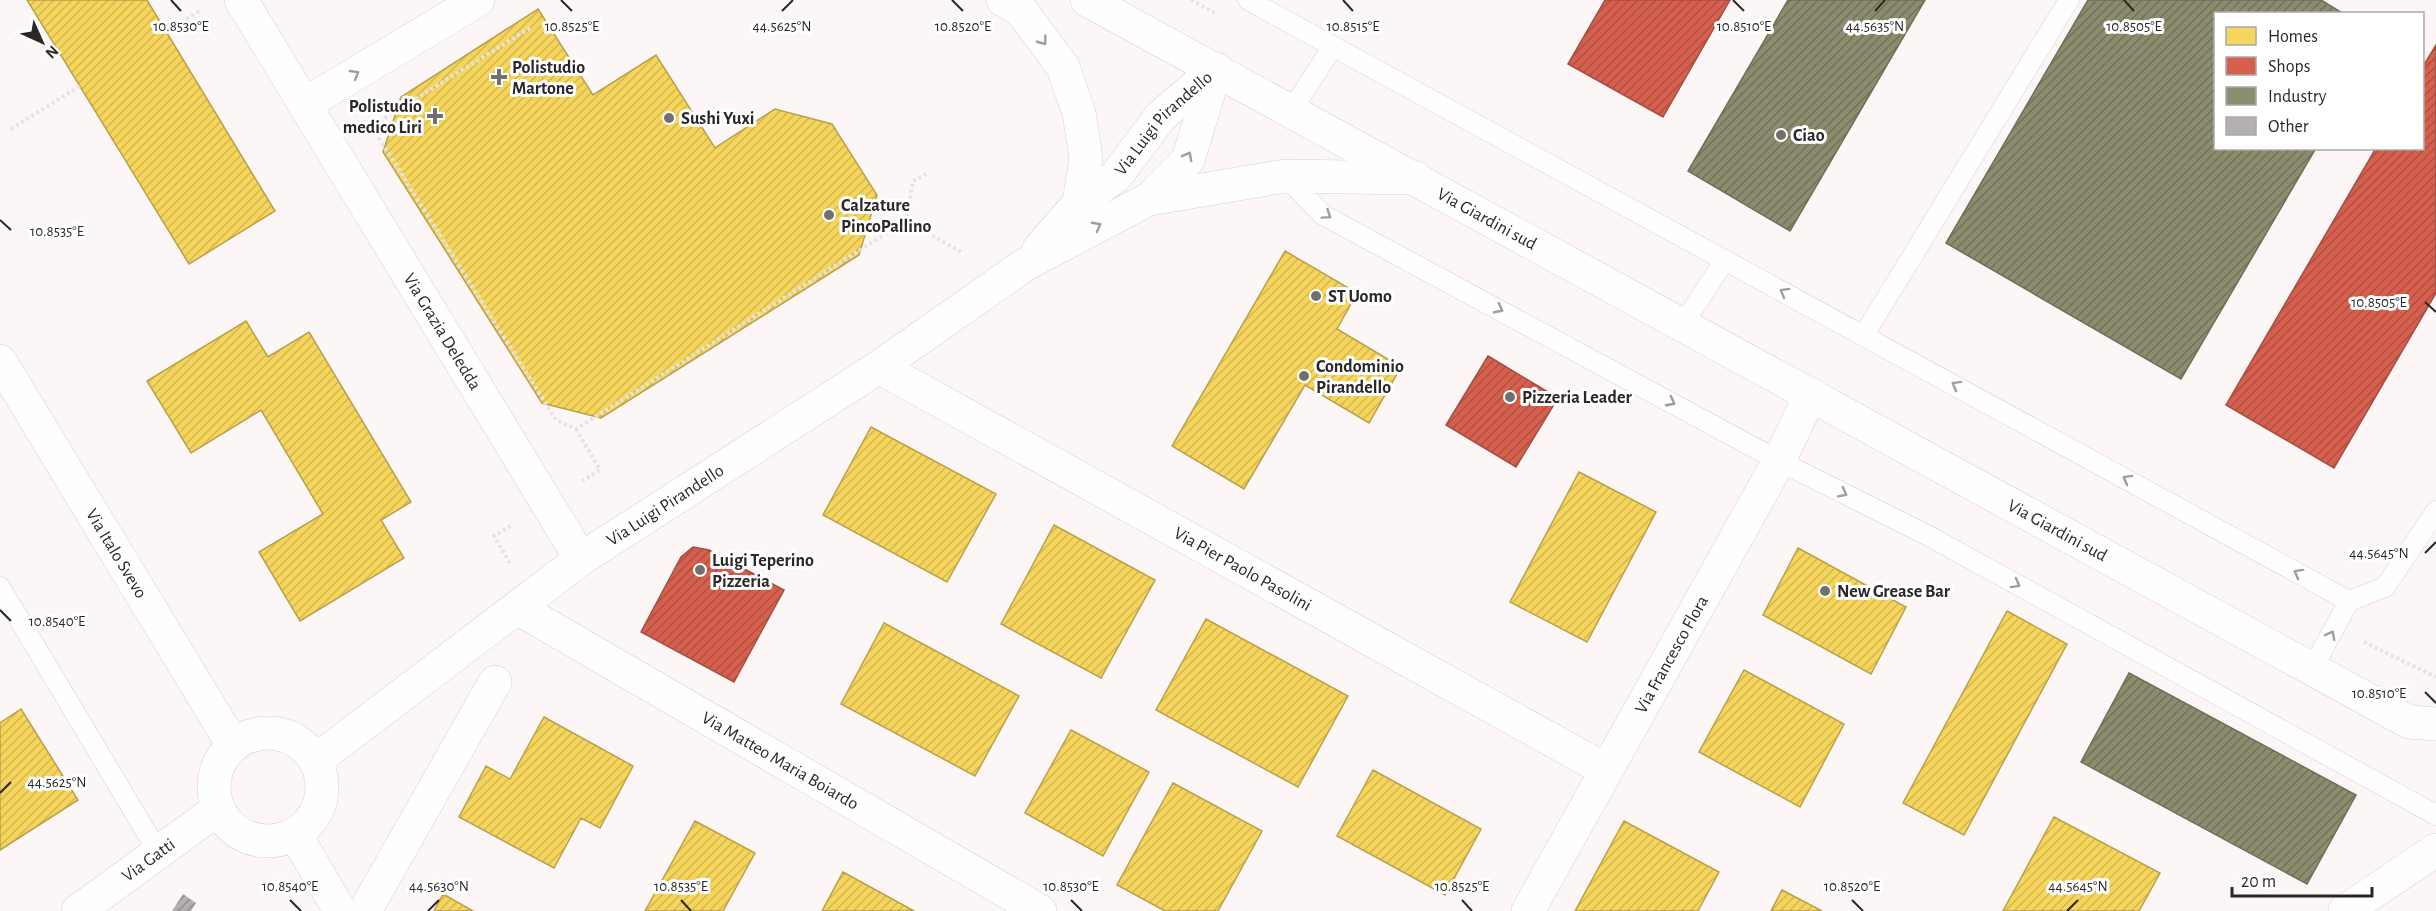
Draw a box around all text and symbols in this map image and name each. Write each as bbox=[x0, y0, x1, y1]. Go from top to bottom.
north arrow bbox=[12, 12, 72, 72]
legend bbox=[2214, 12, 2424, 150]
text: 10.8530°E bbox=[153, 19, 209, 34]
text: 10.8525°E bbox=[545, 19, 599, 34]
text: 44.5625°N bbox=[753, 19, 811, 34]
text: 10.8520°E bbox=[935, 19, 991, 34]
text: 10.8515°E bbox=[1327, 19, 1379, 34]
text: 10.8510°E bbox=[1717, 19, 1771, 34]
text: 44.5635°N bbox=[1846, 19, 1904, 34]
text: 10.8505°E bbox=[2106, 19, 2162, 34]
text: Homes bbox=[2268, 28, 2318, 46]
one-way arrow bbox=[1036, 34, 1047, 45]
text: N bbox=[42, 42, 61, 61]
text: Shops bbox=[2268, 58, 2310, 76]
place label: Polistudio Martone bbox=[512, 59, 585, 98]
marker: Polistudio Martone bbox=[490, 68, 508, 86]
street label: Via Luigi Pirandello bbox=[1112, 68, 1216, 179]
one-way arrow bbox=[349, 70, 359, 82]
text: Industry bbox=[2268, 88, 2327, 106]
place label: Polistudio medico Liri bbox=[343, 98, 422, 137]
marker: Polistudio medico Liri bbox=[426, 107, 444, 125]
place label: Sushi Yuxi bbox=[681, 110, 755, 128]
marker: Sushi Yuxi bbox=[662, 111, 676, 125]
text: Other bbox=[2268, 118, 2309, 136]
place label: Ciao bbox=[1793, 127, 1825, 145]
marker: Ciao bbox=[1774, 128, 1788, 142]
one-way arrow bbox=[1180, 151, 1192, 162]
street label: Via Giardini sud bbox=[1434, 185, 1540, 254]
place label: Calzature PincoPallino bbox=[841, 197, 932, 236]
marker: Calzature PincoPallino bbox=[822, 208, 836, 222]
one-way arrow bbox=[1321, 208, 1332, 219]
one-way arrow bbox=[1091, 222, 1102, 234]
text: 10.8535°E bbox=[30, 224, 84, 239]
street label: Via Grazia Deledda bbox=[400, 271, 484, 394]
place label: ST Uomo bbox=[1328, 288, 1392, 306]
one-way arrow bbox=[1780, 288, 1790, 299]
marker: ST Uomo bbox=[1309, 289, 1323, 303]
text: 10.8505°E bbox=[2351, 295, 2407, 310]
one-way arrow bbox=[1493, 302, 1503, 313]
place label: Condominio Pirandello bbox=[1316, 358, 1404, 397]
marker: Condominio Pirandello bbox=[1297, 369, 1311, 383]
one-way arrow bbox=[1951, 381, 1962, 392]
place label: Pizzeria Leader bbox=[1522, 389, 1632, 407]
marker: Pizzeria Leader bbox=[1503, 390, 1517, 404]
one-way arrow bbox=[1664, 395, 1675, 406]
street label: Via Luigi Pirandello bbox=[604, 461, 727, 550]
one-way arrow bbox=[2122, 475, 2133, 486]
one-way arrow bbox=[1837, 485, 1848, 497]
street label: Via Giardini sud bbox=[2004, 497, 2110, 565]
street label: Via Italo Svevo bbox=[82, 506, 150, 602]
street label: Via Pier Paolo Pasolini bbox=[1171, 524, 1314, 615]
text: 44.5645°N bbox=[2349, 546, 2409, 561]
place label: Luigi Teperino Pizzeria bbox=[712, 552, 814, 591]
marker: Luigi Teperino Pizzeria bbox=[693, 563, 707, 577]
one-way arrow bbox=[2293, 569, 2304, 580]
one-way arrow bbox=[2010, 577, 2020, 588]
place label: New Grease Bar bbox=[1837, 583, 1951, 601]
marker: New Grease Bar bbox=[1818, 584, 1832, 598]
street label: Via Francesco Flora bbox=[1632, 593, 1712, 717]
text: 10.8540°E bbox=[29, 614, 85, 629]
one-way arrow bbox=[2323, 630, 2335, 641]
text: 10.8510°E bbox=[2352, 686, 2406, 701]
street label: Via Matteo Maria Boiardo bbox=[698, 709, 861, 814]
text: 44.5625°N bbox=[28, 775, 86, 790]
street label: Via Gatti bbox=[119, 835, 179, 886]
scale bar bbox=[2232, 860, 2372, 898]
text: 20 m bbox=[2241, 873, 2276, 891]
text: 10.8540°E bbox=[262, 879, 318, 894]
text: 44.5630°N bbox=[409, 879, 469, 894]
text: 10.8535°E bbox=[654, 879, 708, 894]
text: 10.8530°E bbox=[1043, 879, 1099, 894]
text: 10.8525°E bbox=[1435, 879, 1489, 894]
text: 10.8520°E bbox=[1824, 879, 1880, 894]
text: 44.5645°N bbox=[2048, 879, 2108, 894]

